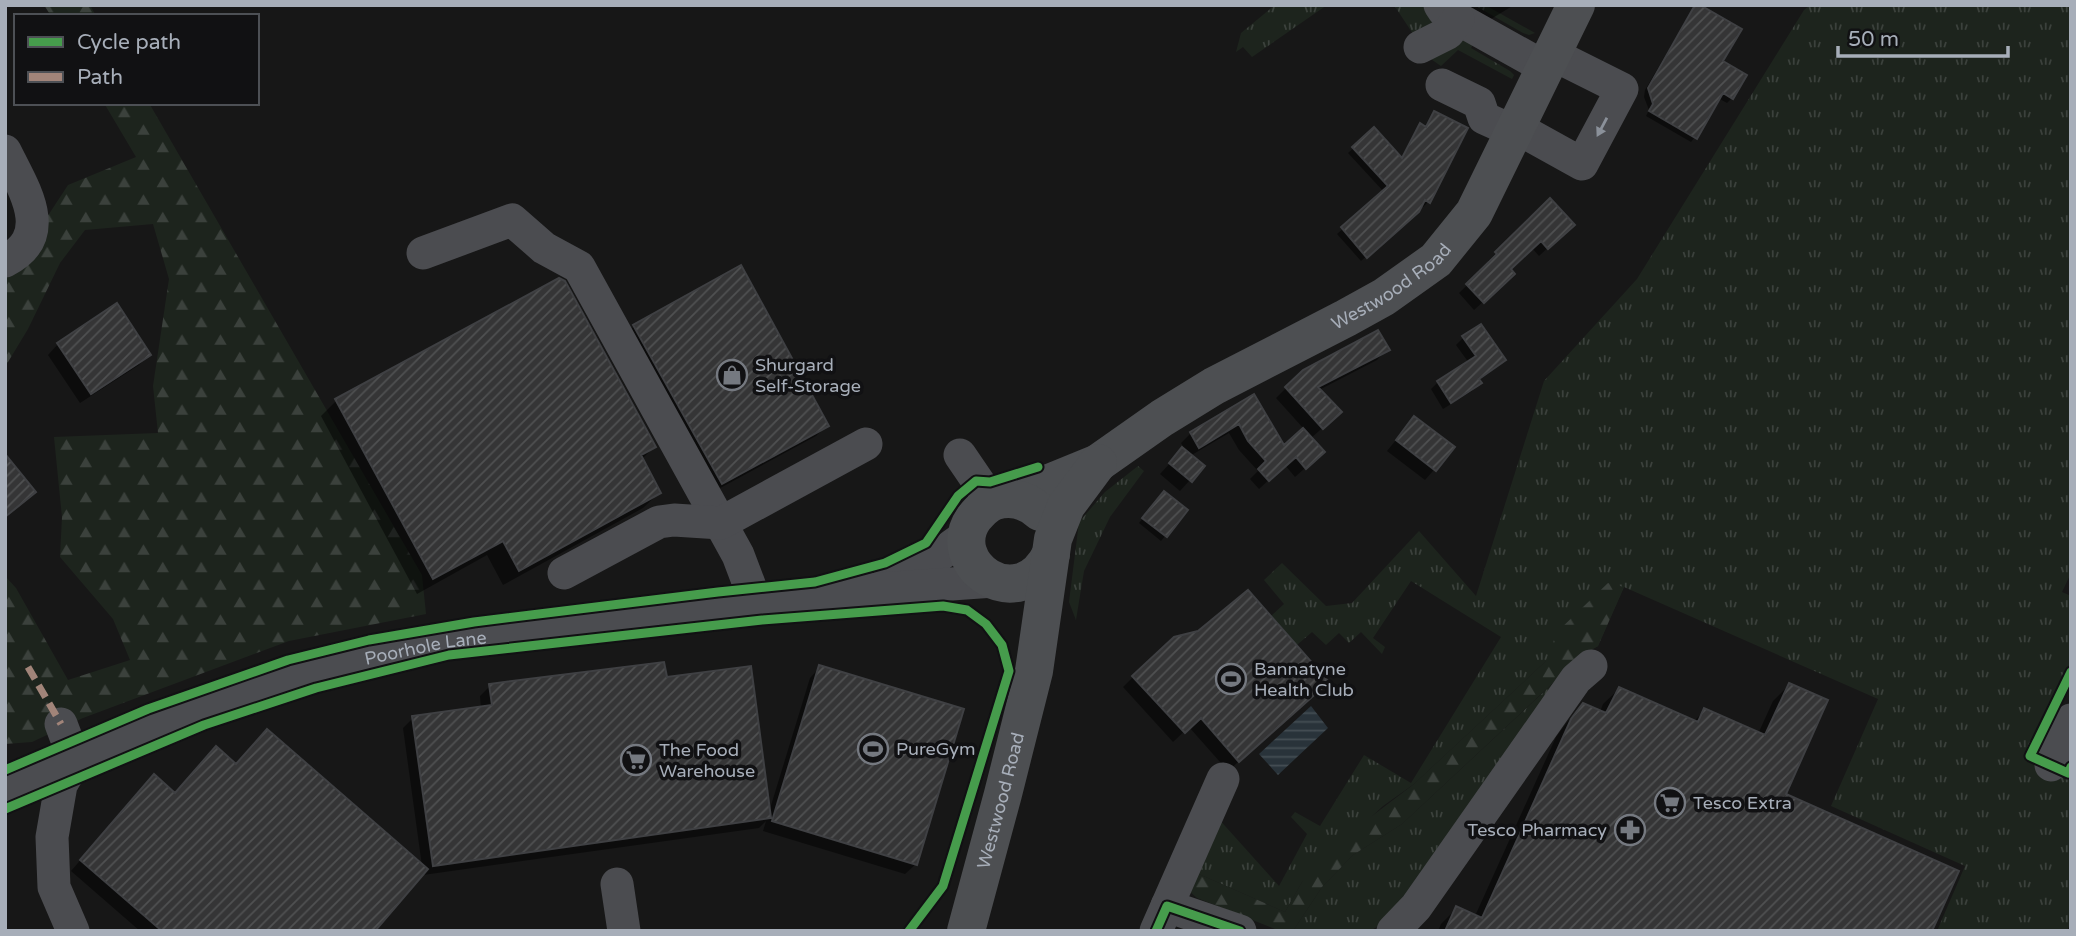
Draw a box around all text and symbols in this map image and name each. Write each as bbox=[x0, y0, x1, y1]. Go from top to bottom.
legend bbox=[14, 14, 259, 105]
scale bar bbox=[1838, 14, 2008, 58]
text: 50 m bbox=[1848, 27, 1899, 52]
text: Cycle path bbox=[77, 30, 181, 55]
text: Path bbox=[77, 65, 123, 90]
one-way arrow bbox=[1596, 117, 1608, 136]
street label: Westwood Road bbox=[1328, 239, 1456, 335]
place label: Shurgard Self-Storage bbox=[755, 354, 861, 397]
shop icon: Shurgard Self-Storage bbox=[715, 358, 749, 392]
street label: Poorhole Lane bbox=[362, 627, 488, 670]
place label: Bannatyne Health Club bbox=[1254, 658, 1354, 701]
sports icon: Bannatyne Health Club bbox=[1214, 662, 1248, 696]
street label: Westwood Road bbox=[972, 730, 1029, 871]
sports icon: PureGym bbox=[856, 732, 890, 766]
place label: PureGym bbox=[896, 738, 975, 760]
place label: The Food Warehouse bbox=[659, 739, 755, 782]
supermarket icon: The Food Warehouse bbox=[619, 743, 653, 777]
supermarket icon: Tesco Extra bbox=[1653, 786, 1687, 820]
place label: Tesco Extra bbox=[1693, 792, 1792, 814]
pharmacy icon: Tesco Pharmacy bbox=[1613, 813, 1647, 847]
place label: Tesco Pharmacy bbox=[1467, 819, 1607, 841]

